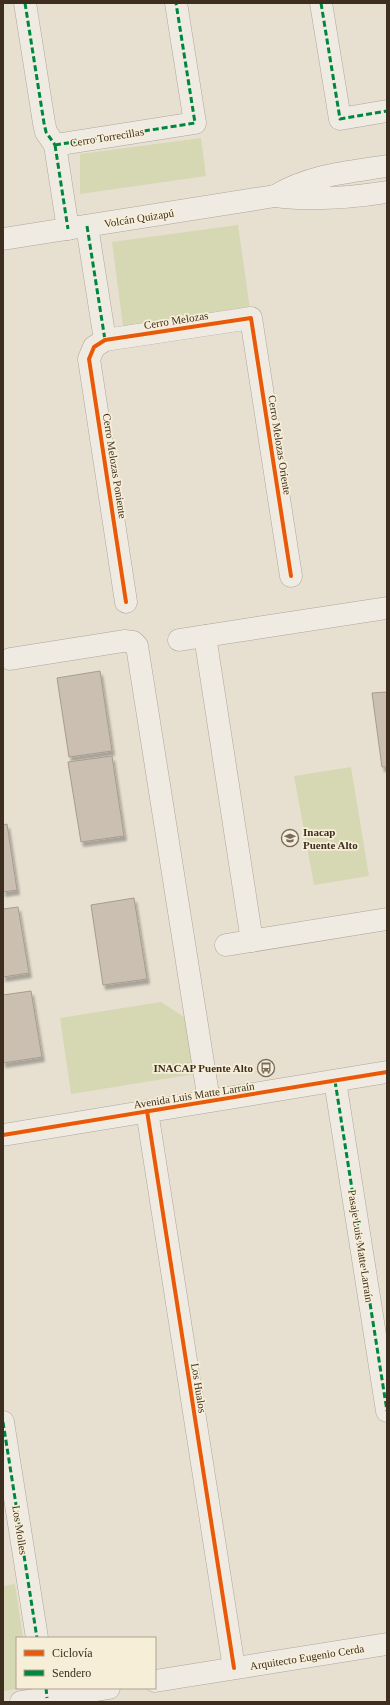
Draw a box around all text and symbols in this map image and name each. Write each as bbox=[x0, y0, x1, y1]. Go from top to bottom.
street label: Cerro Torrecillas bbox=[69, 125, 145, 149]
street label: Volcán Quizapú bbox=[103, 206, 175, 229]
street label: Cerro Melozas bbox=[143, 309, 209, 331]
street label: Cerro Melozas Oriente bbox=[266, 394, 294, 496]
street label: Cerro Melozas Poniente bbox=[101, 413, 129, 520]
place label: Inacap Puente Alto bbox=[303, 826, 358, 851]
school or university icon: Inacap Puente Alto bbox=[280, 828, 300, 848]
bus stop icon: INACAP Puente Alto bbox=[256, 1058, 276, 1078]
place label: INACAP Puente Alto bbox=[153, 1062, 253, 1074]
street label: Avenida Luis Matte Larraín bbox=[133, 1079, 256, 1110]
street label: Pasaje Luis Matte Larraín bbox=[346, 1189, 376, 1304]
street label: Los Hualos bbox=[189, 1362, 209, 1414]
street label: Los Molles bbox=[10, 1504, 30, 1556]
legend bbox=[16, 1637, 156, 1689]
street label: Arquitecto Eugenio Cerda bbox=[249, 1642, 365, 1672]
text: Ciclovía bbox=[52, 1646, 93, 1660]
text: Sendero bbox=[52, 1666, 91, 1680]

